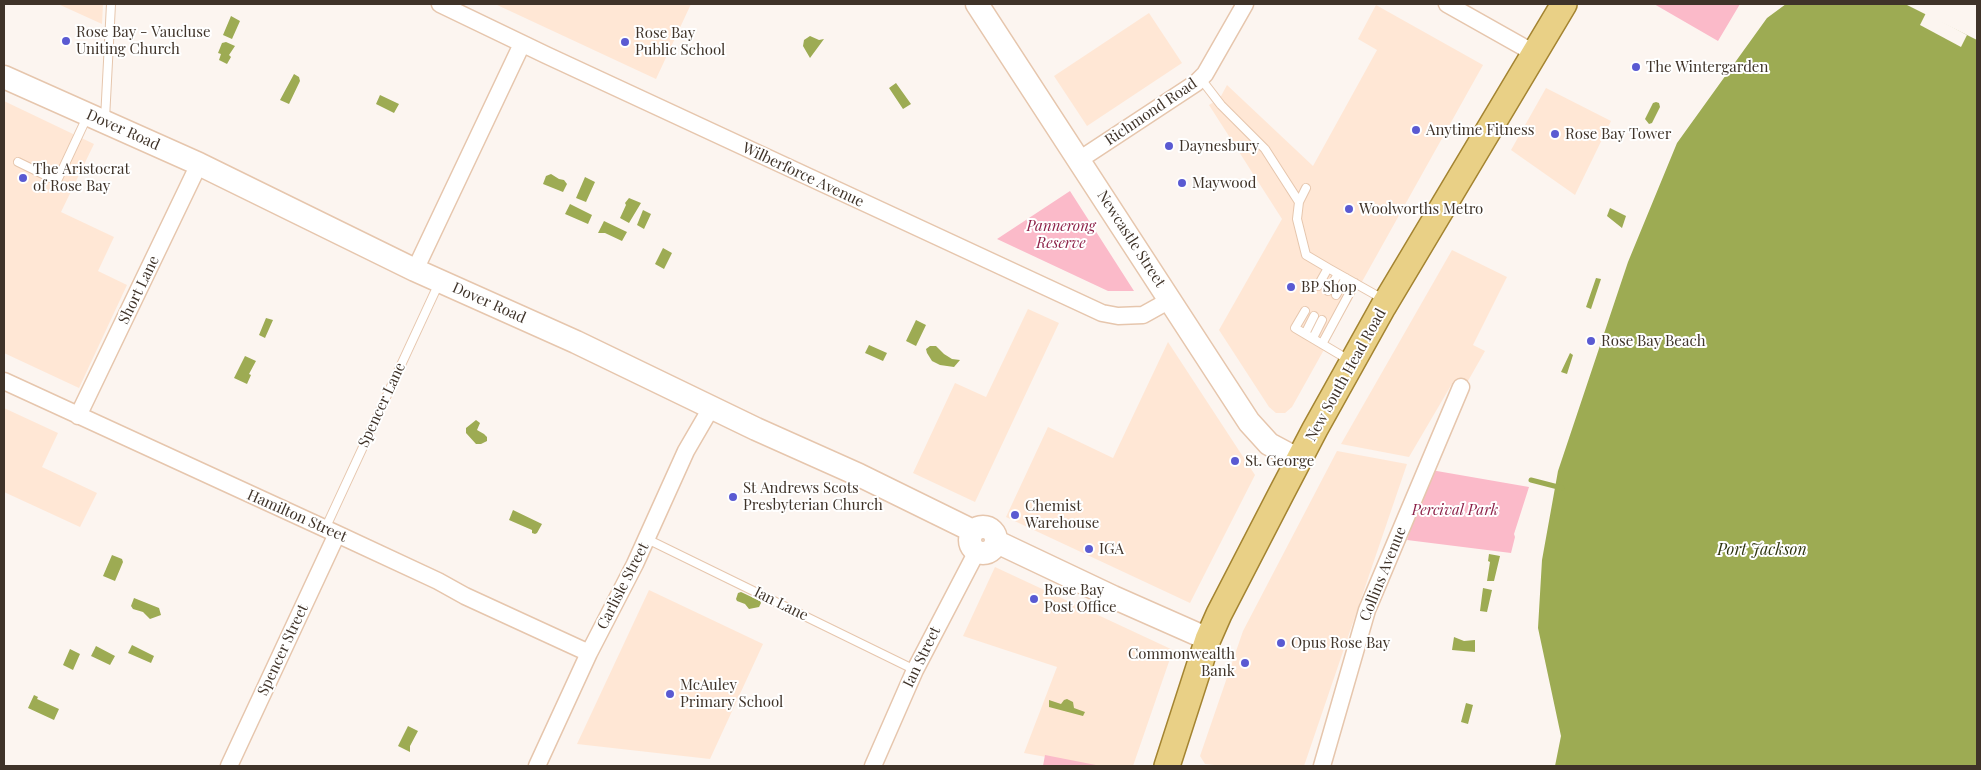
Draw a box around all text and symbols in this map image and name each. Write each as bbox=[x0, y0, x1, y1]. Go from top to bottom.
place label: Rose Bay - Vaucluse Uniting Church bbox=[76, 23, 211, 58]
place label: Rose Bay Public School bbox=[635, 24, 725, 59]
marker: Rose Bay - Vaucluse Uniting Church bbox=[60, 35, 72, 47]
marker: Rose Bay Public School bbox=[619, 36, 631, 48]
place label: The Wintergarden bbox=[1646, 58, 1768, 76]
marker: The Wintergarden bbox=[1630, 61, 1642, 73]
street label: Richmond Road bbox=[1101, 75, 1201, 149]
street label: Dover Road bbox=[84, 106, 162, 154]
place label: Anytime Fitness bbox=[1426, 121, 1534, 139]
marker: Anytime Fitness bbox=[1410, 124, 1422, 136]
place label: Rose Bay Tower bbox=[1565, 125, 1671, 143]
marker: Rose Bay Tower bbox=[1549, 128, 1561, 140]
place label: Daynesbury bbox=[1179, 137, 1259, 155]
street label: Wilberforce Avenue bbox=[739, 139, 867, 211]
marker: Daynesbury bbox=[1163, 140, 1175, 152]
place label: The Aristocrat of Rose Bay bbox=[33, 160, 130, 195]
marker: The Aristocrat of Rose Bay bbox=[17, 172, 29, 184]
place label: Maywood bbox=[1192, 174, 1256, 192]
marker: Maywood bbox=[1176, 177, 1188, 189]
street label: Newcastle Street bbox=[1093, 187, 1169, 291]
place label: Woolworths Metro bbox=[1359, 200, 1483, 218]
marker: Woolworths Metro bbox=[1343, 203, 1355, 215]
park label: Pannerong Reserve bbox=[1026, 217, 1096, 252]
street label: Short Lane bbox=[115, 253, 163, 327]
place label: BP Shop bbox=[1301, 278, 1357, 296]
street label: Dover Road bbox=[450, 279, 528, 327]
marker: BP Shop bbox=[1285, 281, 1297, 293]
street label: New South Head Road bbox=[1302, 306, 1390, 444]
place label: Rose Bay Beach bbox=[1601, 332, 1706, 350]
marker: Rose Bay Beach bbox=[1585, 335, 1597, 347]
street label: Spencer Lane bbox=[355, 360, 409, 450]
place label: St. George bbox=[1245, 452, 1314, 470]
marker: St. George bbox=[1229, 455, 1241, 467]
place label: St Andrews Scots Presbyterian Church bbox=[743, 479, 883, 514]
street label: Hamilton Street bbox=[244, 486, 350, 546]
marker: St Andrews Scots Presbyterian Church bbox=[727, 491, 739, 503]
place label: Chemist Warehouse bbox=[1025, 497, 1099, 532]
park label: Percival Park bbox=[1412, 501, 1498, 519]
marker: Chemist Warehouse bbox=[1009, 509, 1021, 521]
street label: Collins Avenue bbox=[1356, 524, 1410, 624]
street label: Carlisle Street bbox=[593, 539, 653, 633]
place label: IGA bbox=[1099, 540, 1124, 558]
water label: Port Jackson bbox=[1717, 540, 1807, 560]
marker: IGA bbox=[1083, 543, 1095, 555]
place label: Rose Bay Post Office bbox=[1044, 581, 1117, 616]
street label: Ian Lane bbox=[751, 583, 811, 625]
marker: Rose Bay Post Office bbox=[1028, 593, 1040, 605]
street label: Spencer Street bbox=[254, 601, 312, 699]
street label: Ian Street bbox=[900, 624, 944, 690]
place label: Opus Rose Bay bbox=[1291, 634, 1390, 652]
marker: Opus Rose Bay bbox=[1275, 637, 1287, 649]
place label: Commonwealth Bank bbox=[1128, 645, 1235, 680]
marker: Commonwealth Bank bbox=[1239, 657, 1251, 669]
place label: McAuley Primary School bbox=[680, 676, 783, 711]
marker: McAuley Primary School bbox=[664, 688, 676, 700]

